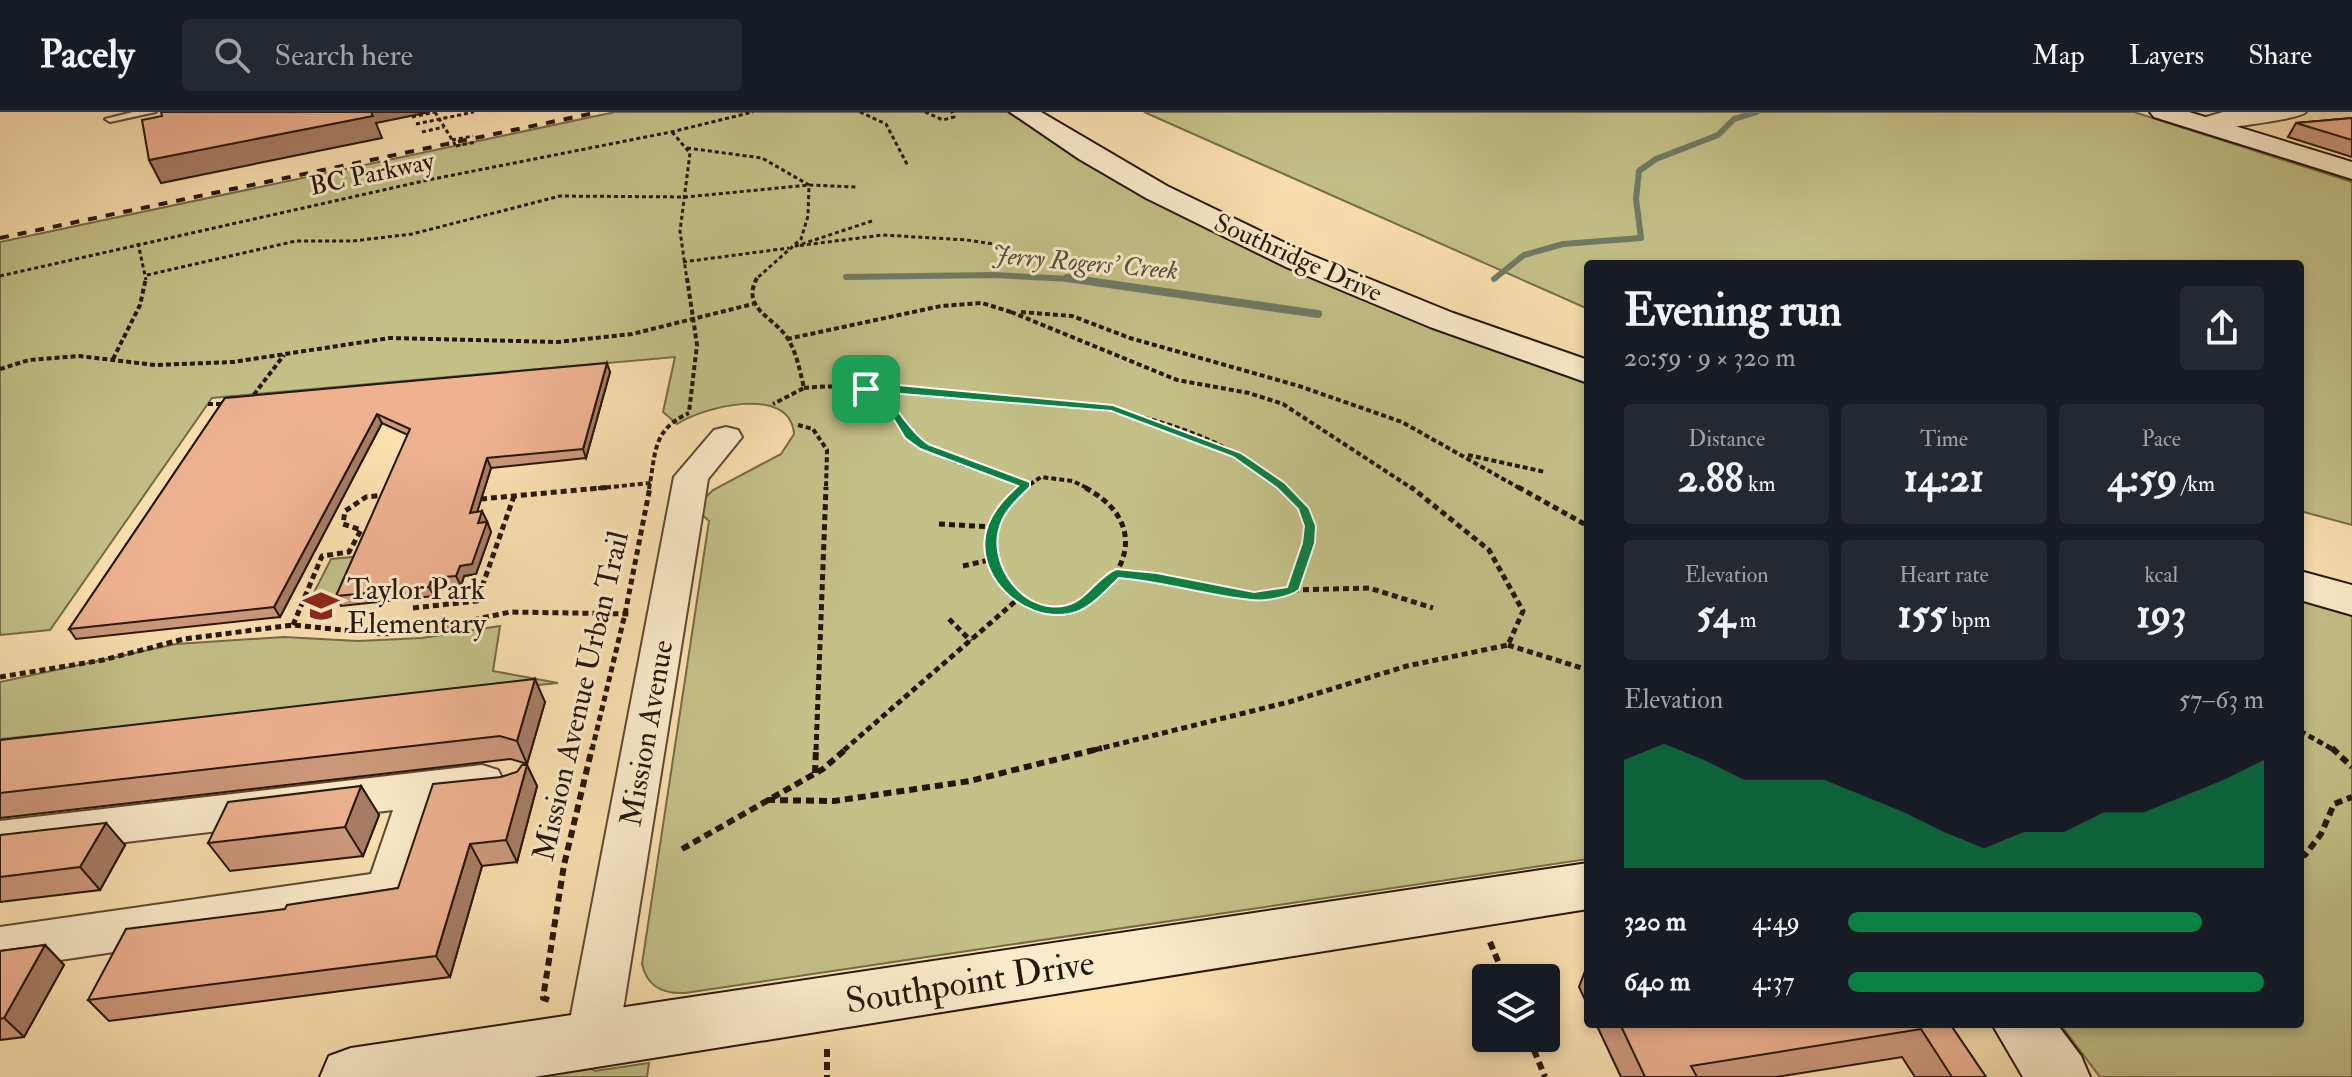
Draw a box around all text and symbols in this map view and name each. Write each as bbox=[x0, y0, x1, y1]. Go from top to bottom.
search box bbox=[182, 19, 742, 91]
text: Pacely bbox=[40, 31, 134, 79]
icon: search bbox=[210, 33, 254, 77]
text: Search here bbox=[274, 37, 413, 74]
text: Map bbox=[2032, 38, 2085, 73]
text: Layers bbox=[2129, 38, 2204, 73]
text: Share bbox=[2248, 38, 2312, 73]
street label: BC Parkway bbox=[307, 145, 438, 203]
street label: Southridge Drive bbox=[1209, 207, 1387, 309]
water label: Jerry Rogers' Creek bbox=[991, 239, 1179, 287]
text: Evening run bbox=[1624, 284, 1842, 339]
button: share bbox=[2180, 286, 2264, 370]
text: 20:59 · 9 × 320 m bbox=[1624, 342, 1796, 374]
pin bbox=[832, 355, 900, 423]
icon: arrive bbox=[844, 367, 888, 411]
text: Distance bbox=[1688, 425, 1765, 453]
text: Time bbox=[1920, 425, 1968, 453]
text: Pace bbox=[2142, 425, 2181, 453]
text: 2.88 bbox=[1678, 453, 1743, 504]
text: 14:21 bbox=[1904, 453, 1984, 504]
text: 4:59 bbox=[2108, 453, 2177, 504]
text: km bbox=[1743, 470, 1776, 498]
text: /km bbox=[2177, 470, 2215, 498]
street label: Mission Avenue Urban Trail bbox=[525, 527, 637, 865]
text: Elevation bbox=[1685, 561, 1769, 589]
text: Heart rate bbox=[1899, 561, 1989, 589]
text: kcal bbox=[2144, 561, 2178, 589]
place label: Taylor Park Elementary bbox=[347, 571, 487, 642]
school or university icon: Taylor Park Elementary bbox=[302, 587, 340, 625]
text: 54 bbox=[1697, 589, 1735, 640]
text: 155 bbox=[1898, 589, 1947, 640]
text: 193 bbox=[2136, 589, 2186, 640]
text: m bbox=[1735, 606, 1757, 634]
text: bpm bbox=[1947, 606, 1990, 634]
street label: Mission Avenue bbox=[612, 637, 682, 829]
text: Elevation bbox=[1624, 684, 1723, 716]
text: 57–63 m bbox=[2179, 684, 2264, 716]
text: 320 m bbox=[1624, 906, 1686, 938]
text: 4:49 bbox=[1752, 906, 1800, 938]
street label: Southpoint Drive bbox=[842, 940, 1098, 1024]
map controls bbox=[1472, 964, 1560, 1052]
button: layers bbox=[1472, 964, 1560, 1052]
text: 640 m bbox=[1624, 966, 1690, 998]
text: 4:37 bbox=[1752, 966, 1794, 998]

